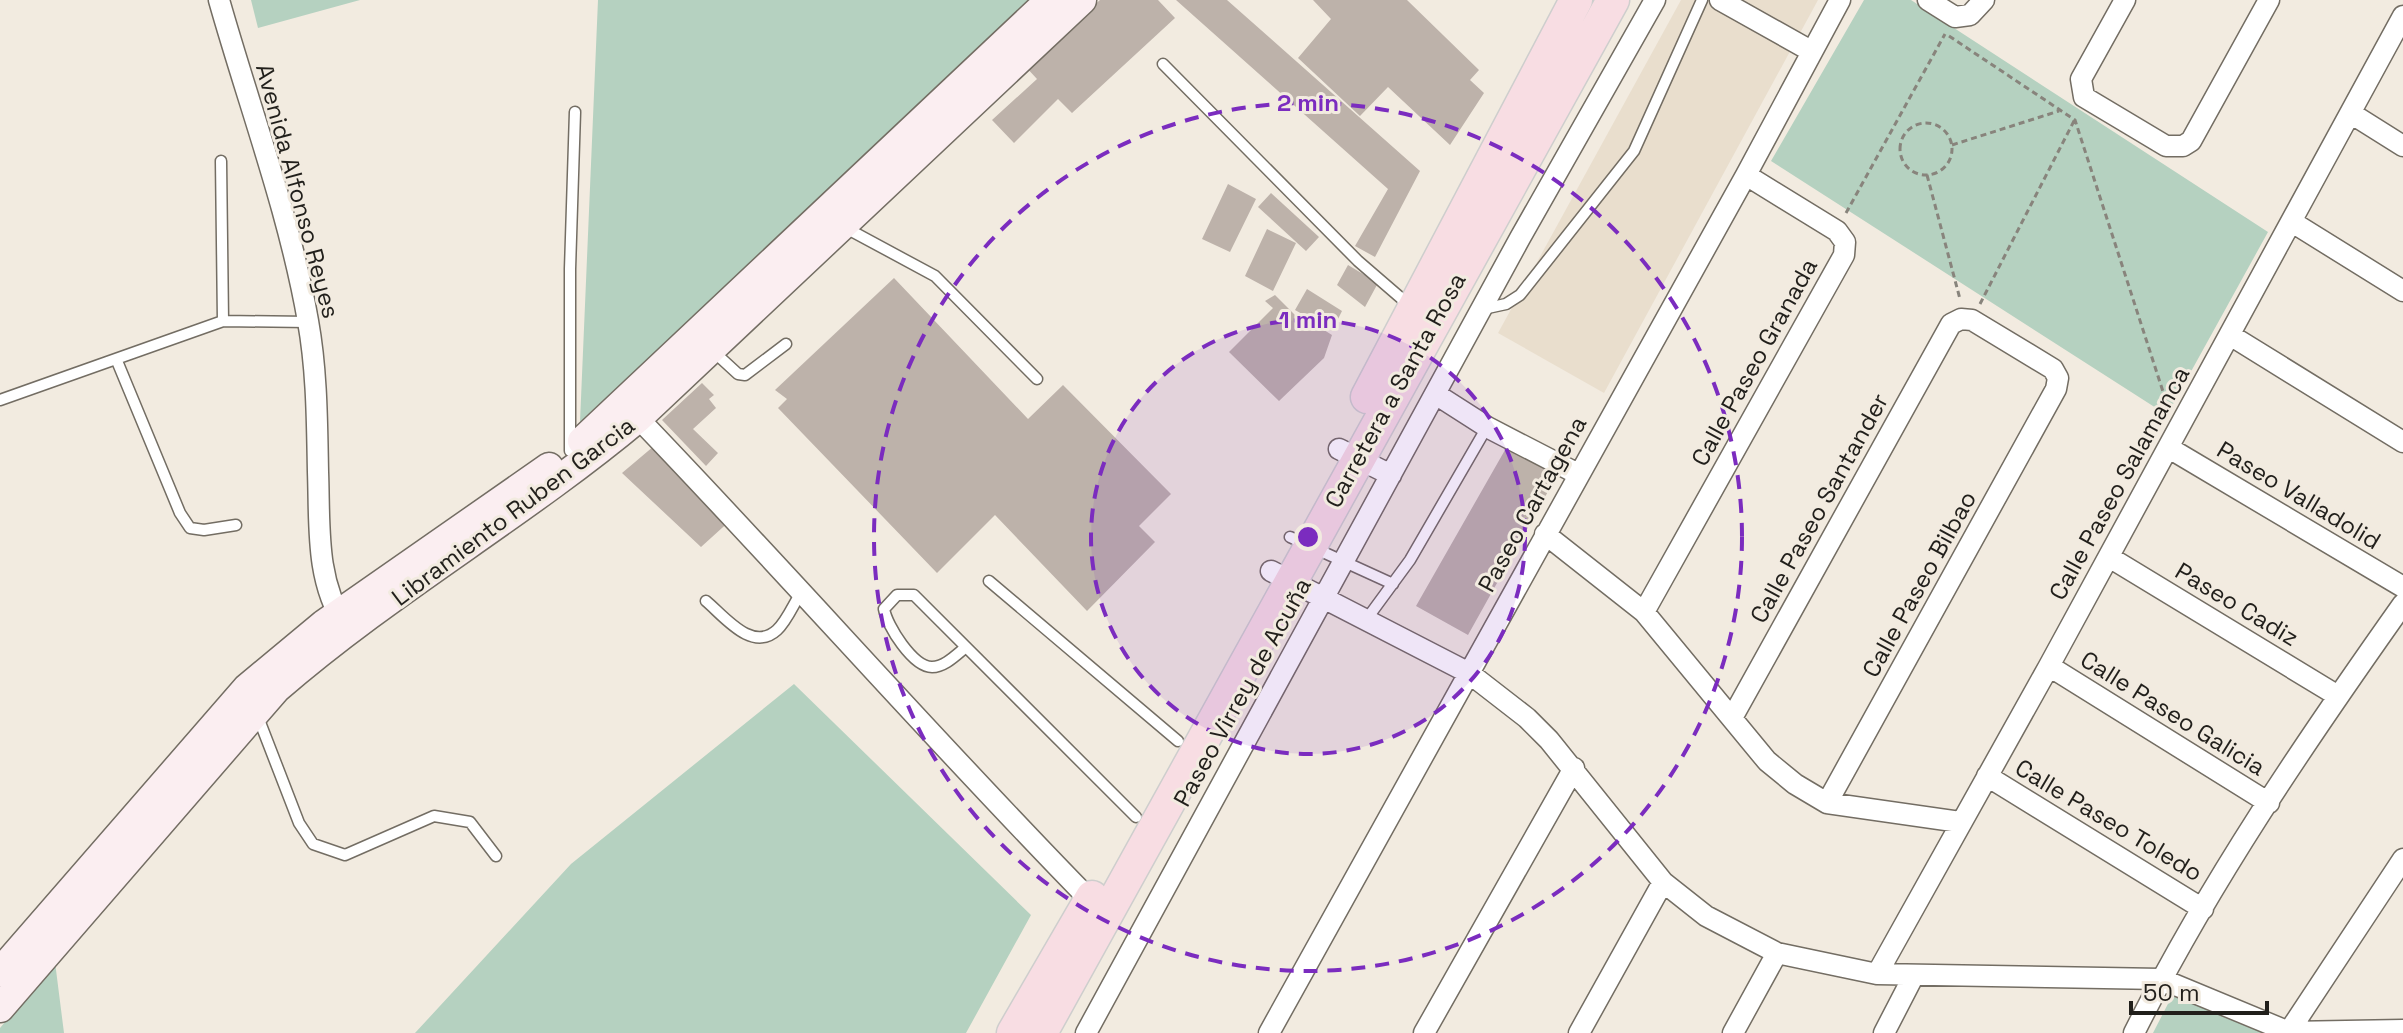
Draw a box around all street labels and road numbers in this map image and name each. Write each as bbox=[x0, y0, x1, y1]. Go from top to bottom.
street label: Avenida Alfonso Reyes bbox=[249, 60, 347, 322]
street label: Calle Paseo Granada bbox=[1684, 253, 1824, 471]
street label: Carretera a Santa Rosa bbox=[1317, 267, 1473, 513]
street label: Calle Paseo Salamanca bbox=[2042, 361, 2196, 605]
street label: Calle Paseo Santander bbox=[1743, 388, 1895, 628]
street label: Libramiento Ruben Garcia bbox=[385, 409, 641, 613]
street label: Paseo Cartagena bbox=[1471, 410, 1593, 597]
street label: Paseo Valladolid bbox=[2211, 434, 2387, 556]
street label: Calle Paseo Bilbao bbox=[1855, 485, 1983, 683]
street label: Paseo Cadiz bbox=[2170, 555, 2304, 653]
street label: Paseo Virrey de Acuña bbox=[1166, 572, 1318, 812]
street label: Calle Paseo Galicia bbox=[2075, 644, 2271, 783]
street label: Calle Paseo Toledo bbox=[2010, 752, 2208, 888]

